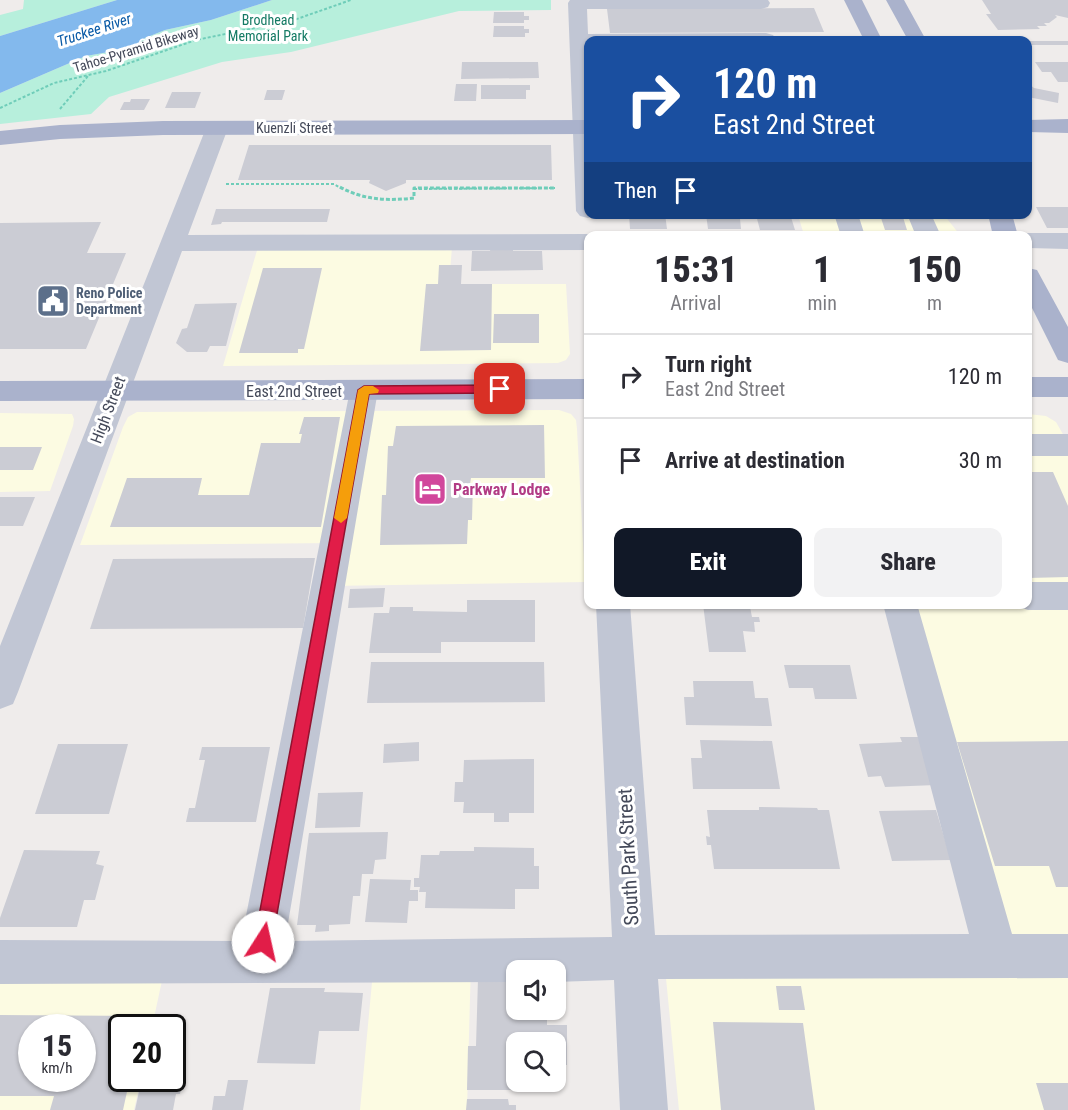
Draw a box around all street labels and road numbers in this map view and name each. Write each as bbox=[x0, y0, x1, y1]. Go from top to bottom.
street label: Tahoe-Pyramid Bikeway bbox=[71, 22, 201, 76]
street label: Kuenzli Street bbox=[256, 120, 332, 136]
street label: High Street bbox=[87, 373, 130, 446]
street label: East 2nd Street bbox=[246, 382, 342, 401]
street label: South Park Street bbox=[612, 788, 644, 926]

